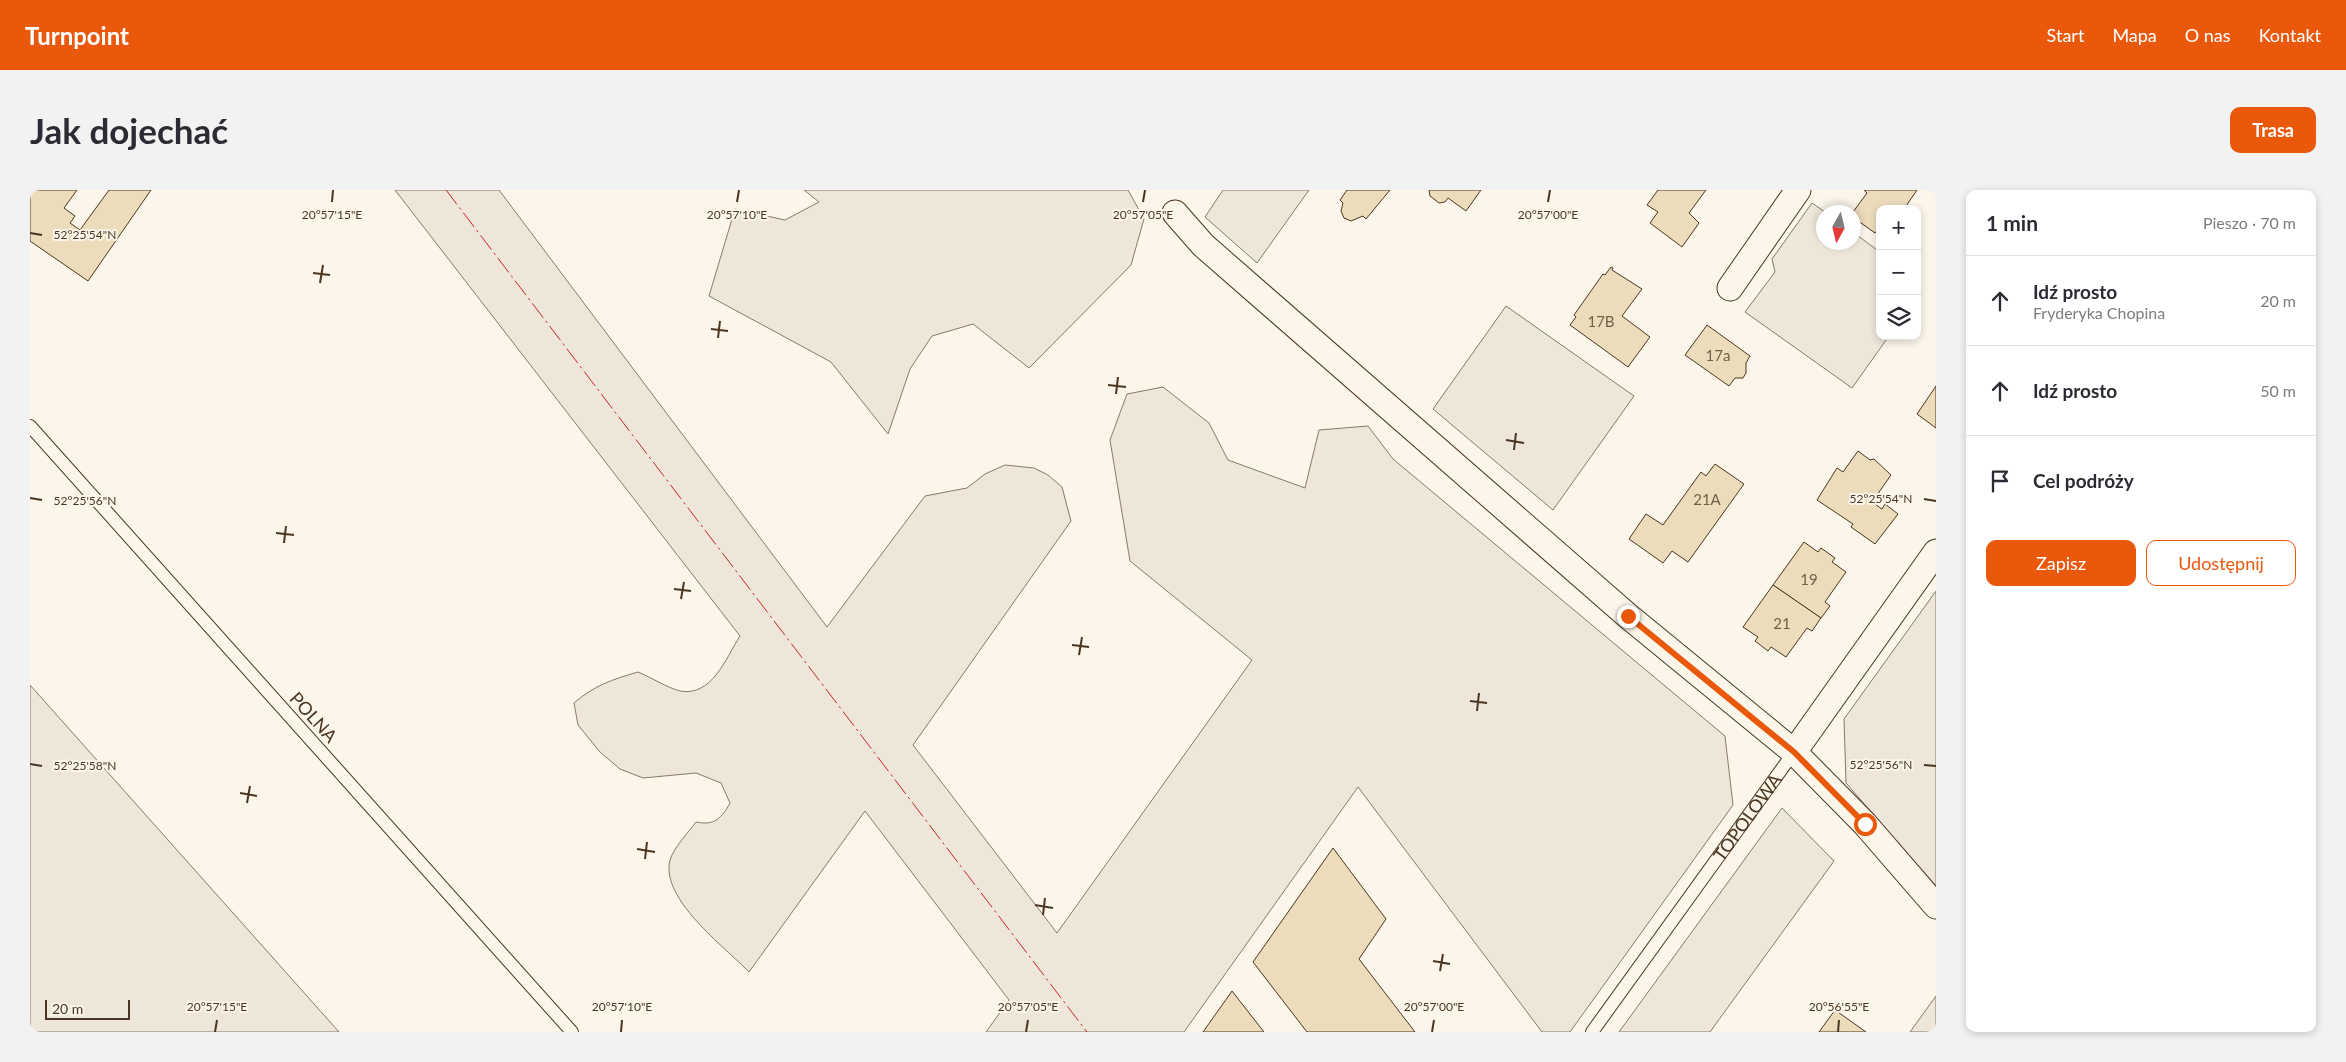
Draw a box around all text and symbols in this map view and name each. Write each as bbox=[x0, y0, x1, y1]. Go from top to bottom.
text: Turnpoint bbox=[25, 21, 129, 50]
text: Start bbox=[2047, 24, 2084, 46]
text: Mapa bbox=[2112, 24, 2157, 46]
text: O nas bbox=[2185, 24, 2231, 46]
text: Kontakt bbox=[2259, 24, 2321, 46]
button: Trasa bbox=[2230, 107, 2316, 153]
text: Jak dojechać bbox=[30, 109, 228, 151]
north arrow bbox=[1816, 205, 1861, 250]
map controls bbox=[1876, 205, 1921, 340]
button: + bbox=[1876, 205, 1921, 250]
text: 20°57'15"E bbox=[302, 207, 362, 222]
text: 20°57'10"E bbox=[707, 207, 767, 222]
text: 20°57'05"E bbox=[1113, 207, 1173, 222]
text: 20°57'00"E bbox=[1518, 207, 1578, 222]
text: 1 min bbox=[1986, 210, 2038, 235]
text: Pieszo · 70 m bbox=[2203, 213, 2296, 232]
text: 52°25'54"N bbox=[54, 227, 116, 242]
button: − bbox=[1876, 250, 1921, 295]
text: Idź prosto bbox=[2033, 280, 2117, 303]
icon: ahead bbox=[1986, 287, 2014, 315]
text: 20 m bbox=[2260, 291, 2296, 310]
button: layers bbox=[1876, 295, 1921, 340]
text: Fryderyka Chopina bbox=[2033, 303, 2165, 322]
house number: 17B bbox=[1587, 312, 1615, 330]
house number: 17a bbox=[1706, 346, 1730, 364]
icon: ahead bbox=[1986, 377, 2014, 405]
text: Idź prosto bbox=[2033, 379, 2117, 402]
text: 50 m bbox=[2260, 381, 2296, 400]
icon: arrive bbox=[1986, 467, 2014, 495]
text: Cel podróży bbox=[2033, 469, 2134, 492]
house number: 21A bbox=[1693, 490, 1722, 508]
text: 52°25'54"N bbox=[1850, 491, 1912, 506]
text: 52°25'56"N bbox=[54, 493, 116, 508]
button: Zapisz bbox=[1986, 540, 2136, 586]
button: Udostępnij bbox=[2146, 540, 2296, 586]
house number: 19 bbox=[1800, 570, 1818, 588]
route end bbox=[1617, 605, 1640, 628]
house number: 21 bbox=[1773, 614, 1791, 632]
street label: POLNA bbox=[286, 687, 343, 747]
text: 52°25'56"N bbox=[1850, 757, 1912, 772]
text: 52°25'58"N bbox=[54, 758, 116, 773]
street label: TOPOLOWA bbox=[1708, 768, 1786, 865]
route start bbox=[1854, 813, 1877, 836]
scale bar bbox=[45, 997, 130, 1020]
text: 20°57'15"E bbox=[187, 999, 247, 1014]
text: 20°57'10"E bbox=[592, 999, 652, 1014]
text: 20°57'05"E bbox=[998, 999, 1058, 1014]
text: 20°57'00"E bbox=[1404, 999, 1464, 1014]
text: 20°56'55"E bbox=[1809, 999, 1869, 1014]
text: 20 m bbox=[52, 1000, 83, 1017]

